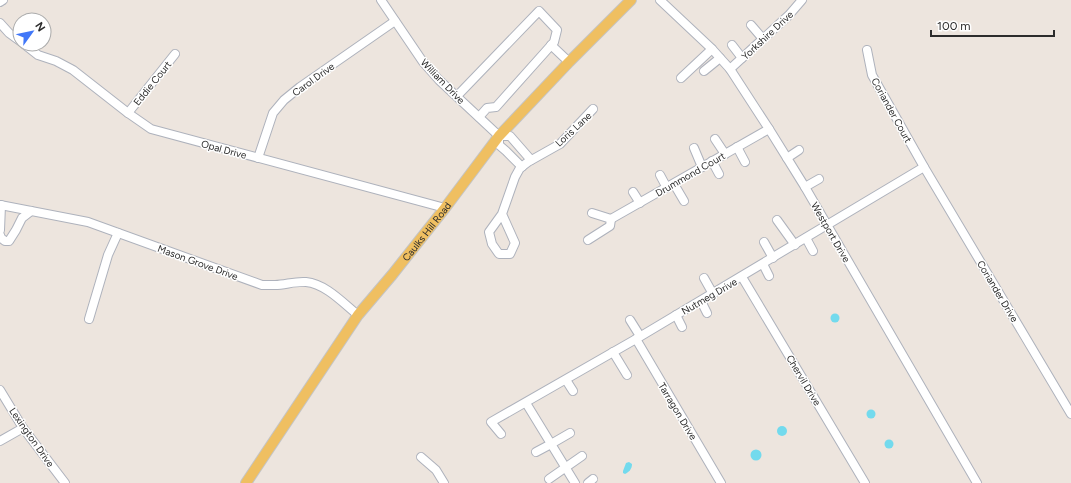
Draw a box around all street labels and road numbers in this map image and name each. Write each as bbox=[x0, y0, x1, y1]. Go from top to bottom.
street label: Yorkshire Drive bbox=[739, 8, 796, 63]
street label: William Drive bbox=[418, 56, 468, 107]
street label: Eddie Court bbox=[130, 58, 174, 108]
street label: Carol Drive bbox=[290, 59, 337, 99]
street label: Coriander Court bbox=[868, 75, 915, 145]
street label: Loris Lane bbox=[552, 109, 595, 150]
street label: Opal Drive bbox=[200, 137, 249, 162]
street label: Drummond Court bbox=[653, 149, 728, 200]
street label: Caulks Hill Road bbox=[399, 199, 454, 264]
street label: Westport Drive bbox=[808, 200, 853, 265]
street label: Mason Grove Drive bbox=[156, 242, 240, 283]
street label: Coriander Drive bbox=[974, 258, 1021, 325]
street label: Nutmeg Drive bbox=[679, 275, 740, 318]
street label: Chervil Drive bbox=[783, 353, 824, 408]
street label: Tarragon Drive bbox=[655, 380, 700, 443]
street label: Lexington Drive bbox=[6, 405, 57, 470]

